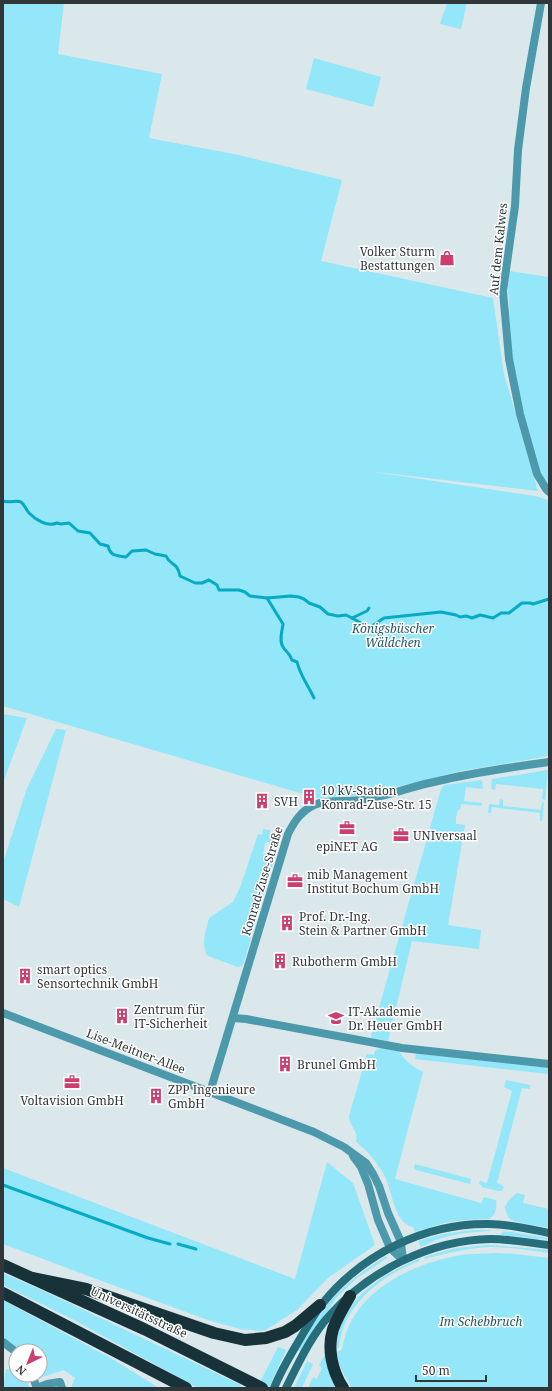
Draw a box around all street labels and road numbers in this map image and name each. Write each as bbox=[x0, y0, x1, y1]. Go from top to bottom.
street label: Auf dem Kalwes bbox=[485, 202, 511, 296]
street label: Konrad-Zuse-Straße bbox=[237, 824, 287, 938]
street label: Lise-Meitner-Allee bbox=[84, 1024, 188, 1078]
street label: Universitätsstraße bbox=[88, 1282, 190, 1342]

